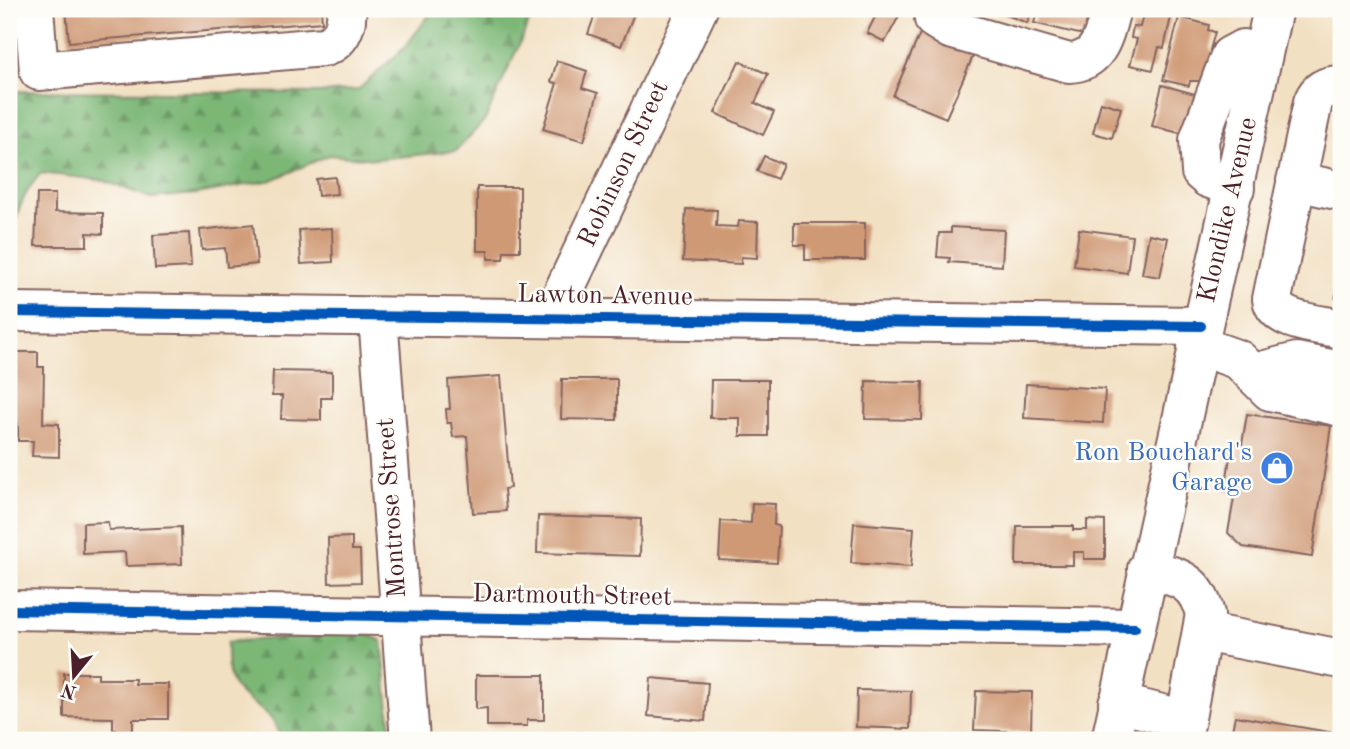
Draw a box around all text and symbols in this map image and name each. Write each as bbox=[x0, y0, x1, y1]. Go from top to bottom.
street label: Robinson Street bbox=[574, 77, 674, 251]
street label: Klondike Avenue bbox=[1194, 115, 1262, 305]
street label: Lawton Avenue bbox=[517, 281, 693, 311]
street label: Montrose Street bbox=[373, 417, 411, 599]
place label: Ron Bouchard's Garage bbox=[1074, 440, 1252, 496]
shop icon: Ron Bouchard's Garage bbox=[1258, 449, 1296, 487]
street label: Dartmouth Street bbox=[472, 581, 672, 611]
north arrow bbox=[38, 640, 108, 710]
text: N bbox=[59, 678, 79, 701]

